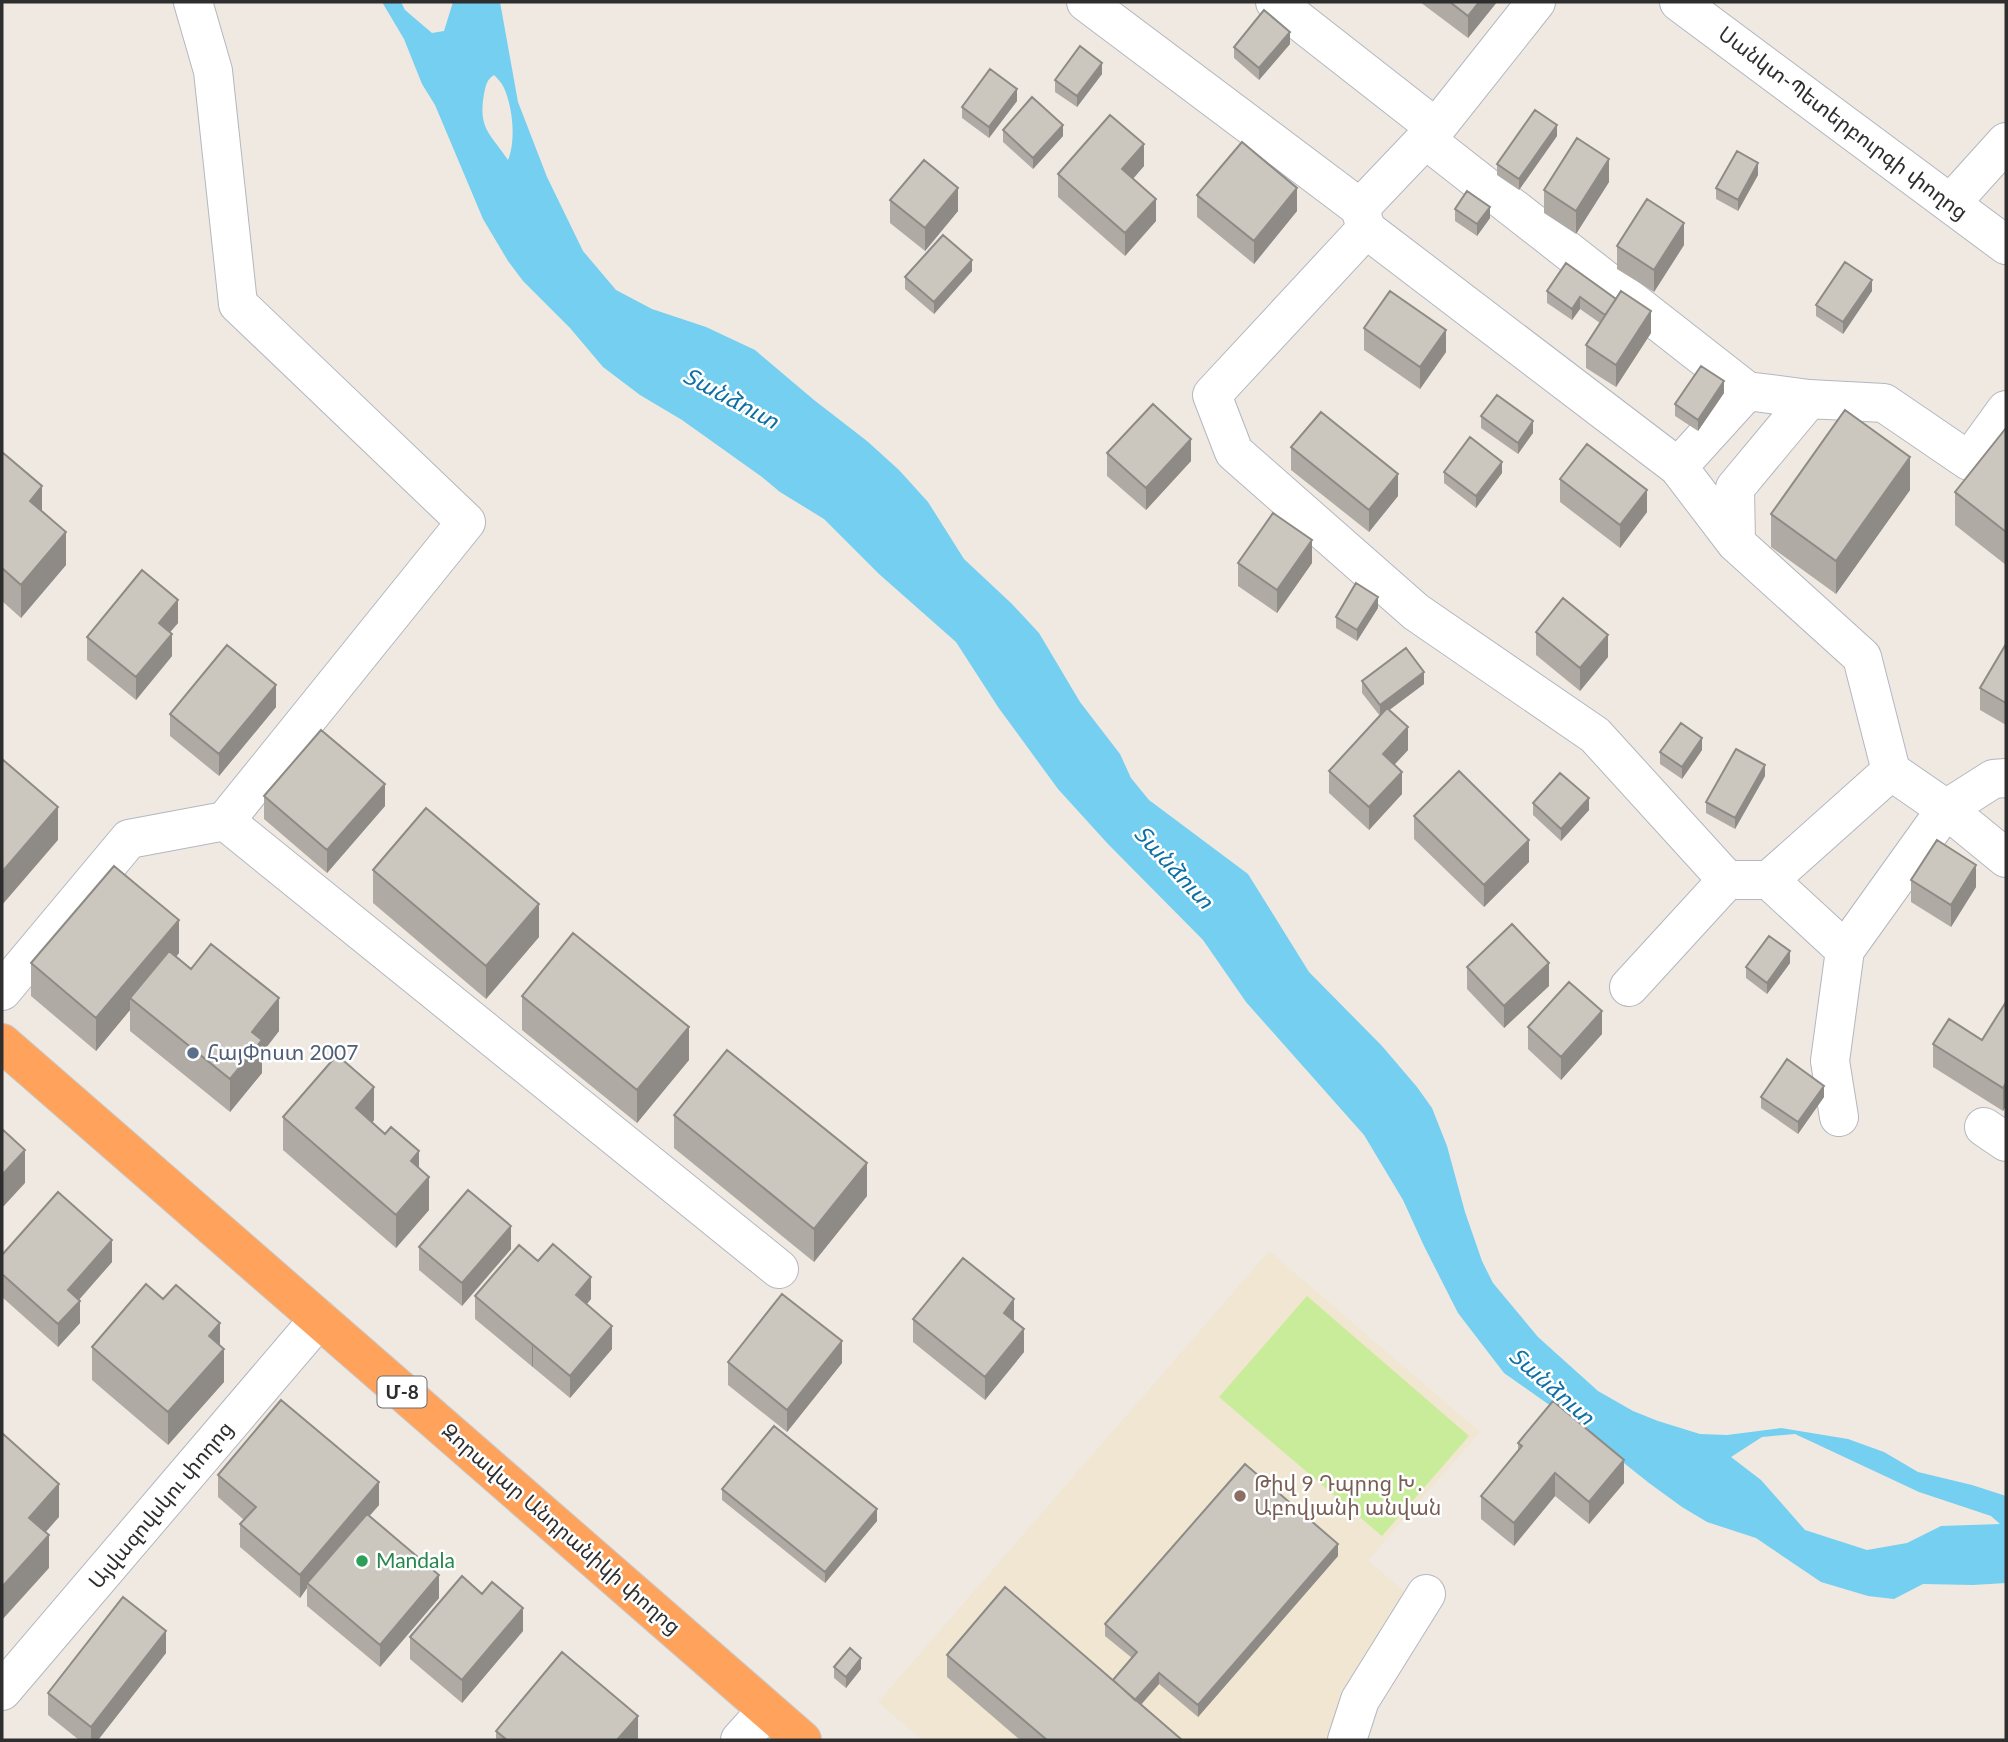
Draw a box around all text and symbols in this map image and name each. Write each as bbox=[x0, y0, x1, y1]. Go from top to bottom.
street label: Սանկտ-Պետերբուրգի փողոց bbox=[1714, 20, 1973, 225]
water label: Տանձուտ bbox=[679, 360, 785, 434]
water label: Տանձուտ bbox=[1129, 819, 1221, 914]
place label: ՀայՓոստ 2007 bbox=[207, 1039, 358, 1065]
marker: ՀայՓոստ 2007 bbox=[185, 1045, 201, 1061]
water label: Տանձուտ bbox=[1504, 1341, 1602, 1430]
road number: Մ-8 bbox=[378, 1376, 426, 1408]
street label: Այվազովսկու փողոց bbox=[83, 1415, 238, 1593]
street label: Զորավար Անդրանիկի փողոց bbox=[437, 1417, 687, 1639]
place label: Թիվ 9 Դպրոց Խ․ Աբովյանի անվան bbox=[1254, 1470, 1441, 1520]
marker: Թիվ 9 Դպրոց Խ․ Աբովյանի անվան bbox=[1232, 1488, 1248, 1504]
place label: Mandala bbox=[376, 1547, 455, 1572]
marker: Mandala bbox=[354, 1553, 370, 1569]

